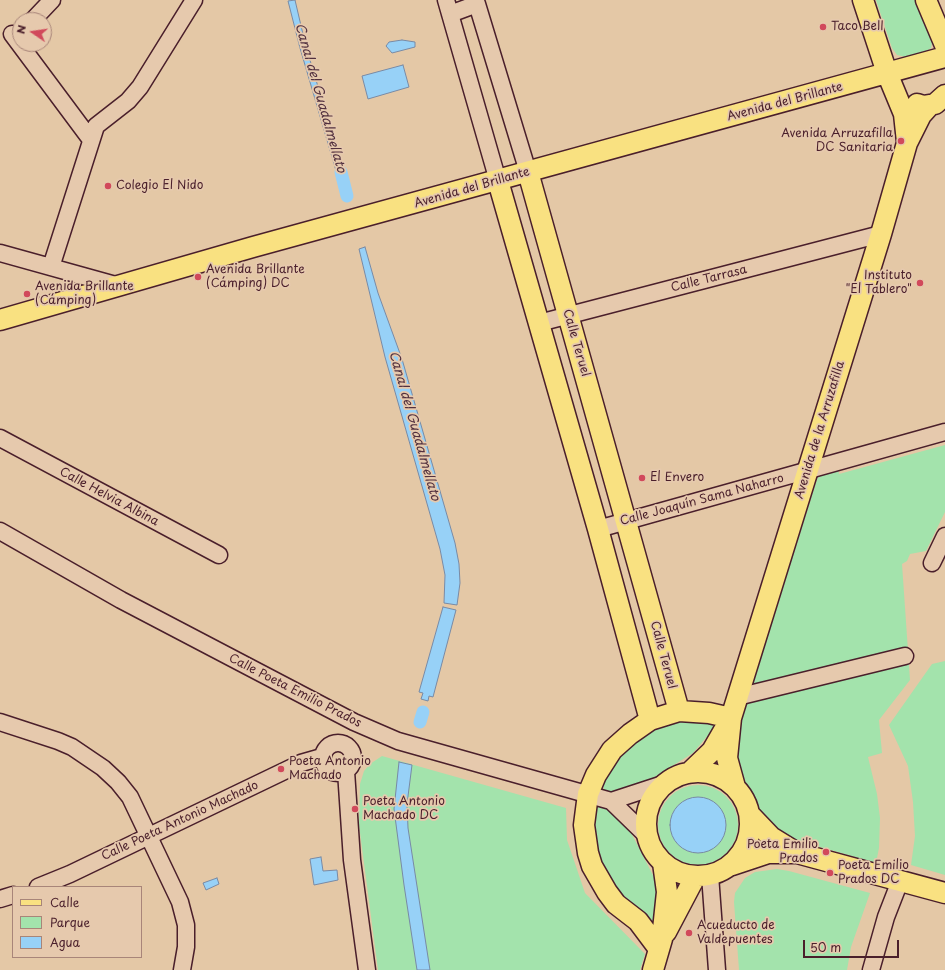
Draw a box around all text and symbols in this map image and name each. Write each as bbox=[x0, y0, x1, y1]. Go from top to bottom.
north arrow bbox=[12, 12, 52, 52]
place label: Taco Bell bbox=[831, 20, 883, 34]
water label: Canal del Guadalmellato bbox=[291, 21, 349, 175]
marker: Taco Bell bbox=[818, 22, 828, 32]
text: N bbox=[12, 23, 30, 36]
street label: Avenida del Brillante bbox=[726, 80, 844, 124]
place label: Avenida Arruzafilla DC Sanitaria bbox=[781, 127, 893, 155]
marker: Avenida Arruzafilla DC Sanitaria bbox=[896, 136, 906, 146]
street label: Avenida del Brillante bbox=[413, 165, 531, 211]
place label: Colegio El Nido bbox=[116, 179, 203, 193]
marker: Colegio El Nido bbox=[103, 181, 113, 191]
place label: Avenida Brillante (Cámping) DC bbox=[206, 263, 305, 291]
street label: Calle Tarrasa bbox=[669, 263, 749, 295]
place label: Instituto "El Tablero" bbox=[845, 269, 912, 297]
marker: Avenida Brillante (Cámping) DC bbox=[193, 272, 203, 282]
marker: Instituto "El Tablero" bbox=[915, 278, 925, 288]
place label: Avenida Brillante (Cámping) bbox=[35, 280, 134, 308]
marker: Avenida Brillante (Cámping) bbox=[22, 289, 32, 299]
street label: Calle Teruel bbox=[560, 308, 592, 378]
water label: Canal del Guadalmellato bbox=[385, 349, 443, 503]
street label: Avenida de la Arruzafilla bbox=[792, 359, 848, 501]
street label: Calle Helvia Albina bbox=[57, 465, 161, 529]
street label: Calle Joaquín Sama Naharro bbox=[619, 471, 785, 529]
place label: El Envero bbox=[650, 471, 704, 485]
marker: El Envero bbox=[637, 473, 647, 483]
street label: Calle Teruel bbox=[647, 620, 679, 690]
street label: Calle Poeta Emilio Prados bbox=[226, 651, 364, 731]
place label: Poeta Antonio Machado bbox=[289, 755, 371, 783]
marker: Poeta Antonio Machado bbox=[276, 764, 286, 774]
street label: Calle Poeta Antonio Machado bbox=[99, 778, 261, 864]
place label: Poeta Antonio Machado DC bbox=[363, 795, 445, 823]
marker: Poeta Antonio Machado DC bbox=[350, 804, 360, 814]
place label: Poeta Emilio Prados bbox=[747, 838, 818, 866]
marker: Poeta Emilio Prados bbox=[821, 847, 831, 857]
place label: Poeta Emilio Prados DC bbox=[838, 859, 909, 887]
marker: Poeta Emilio Prados DC bbox=[825, 868, 835, 878]
legend bbox=[12, 886, 142, 958]
text: Calle bbox=[50, 893, 79, 911]
text: Parque bbox=[50, 913, 90, 931]
place label: Acueducto de Valdepuentes bbox=[697, 919, 775, 947]
marker: Acueducto de Valdepuentes bbox=[684, 928, 694, 938]
scale bar bbox=[805, 932, 901, 958]
text: Agua bbox=[50, 933, 80, 951]
text: 50 m bbox=[810, 938, 841, 956]

